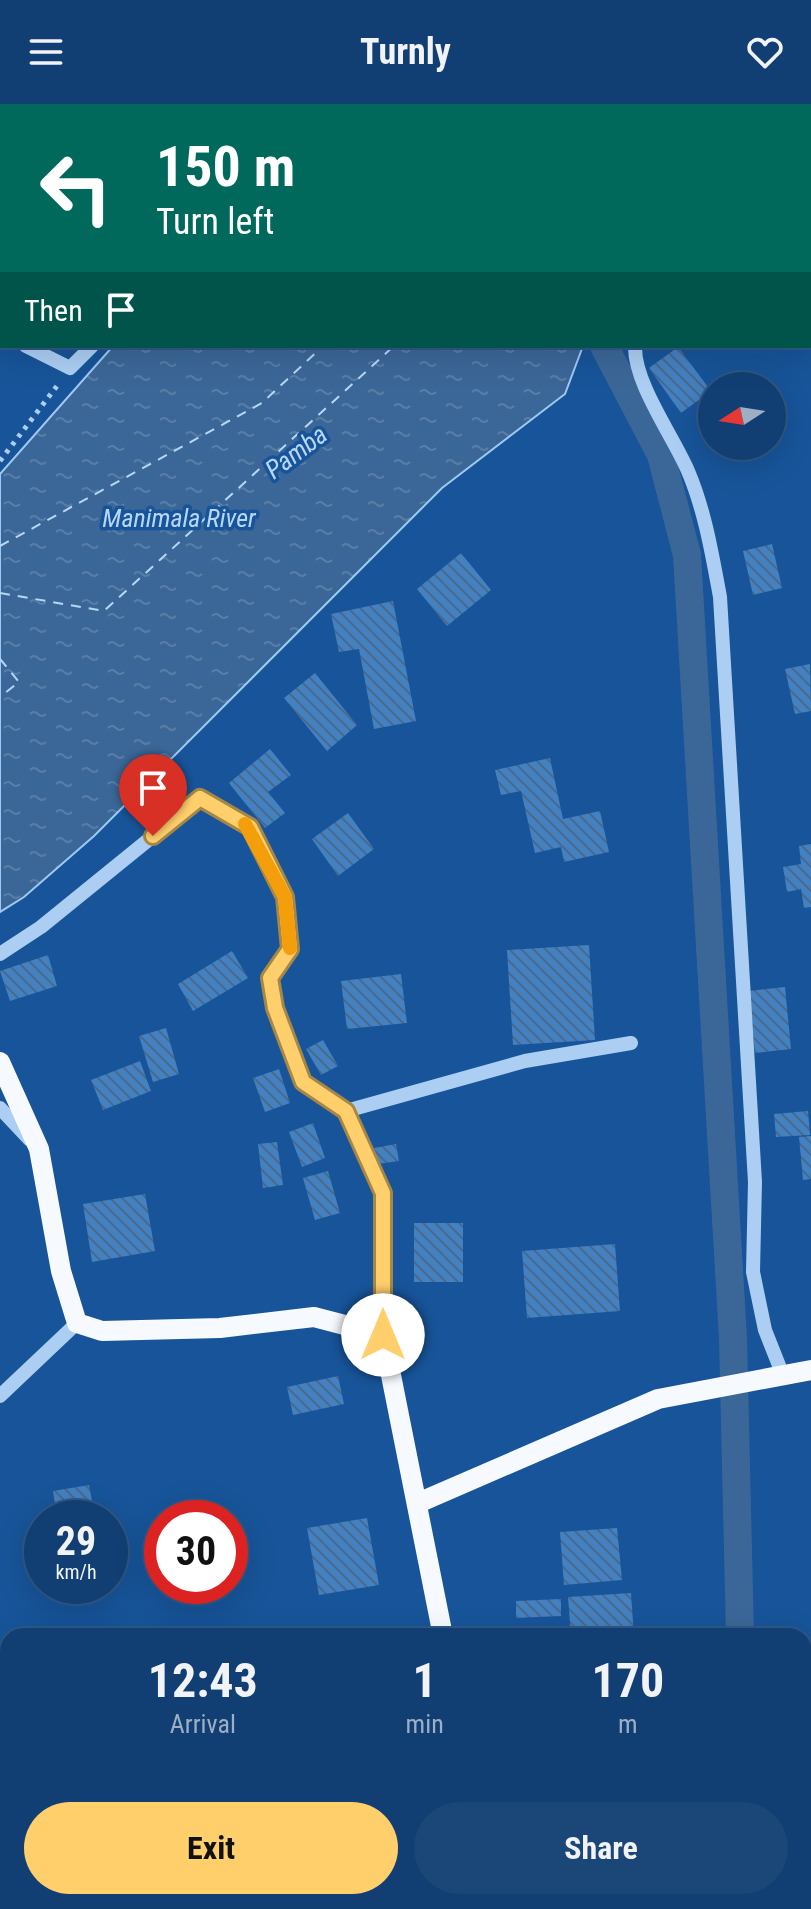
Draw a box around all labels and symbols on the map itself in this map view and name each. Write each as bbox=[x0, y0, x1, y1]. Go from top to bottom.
north arrow bbox=[698, 372, 786, 460]
water label: Pamba bbox=[259, 419, 333, 485]
water label: Manimala River bbox=[102, 503, 257, 533]
pin bbox=[119, 754, 187, 836]
position arrow bbox=[341, 1293, 425, 1377]
speed limit sign: 30 bbox=[144, 1500, 248, 1604]

